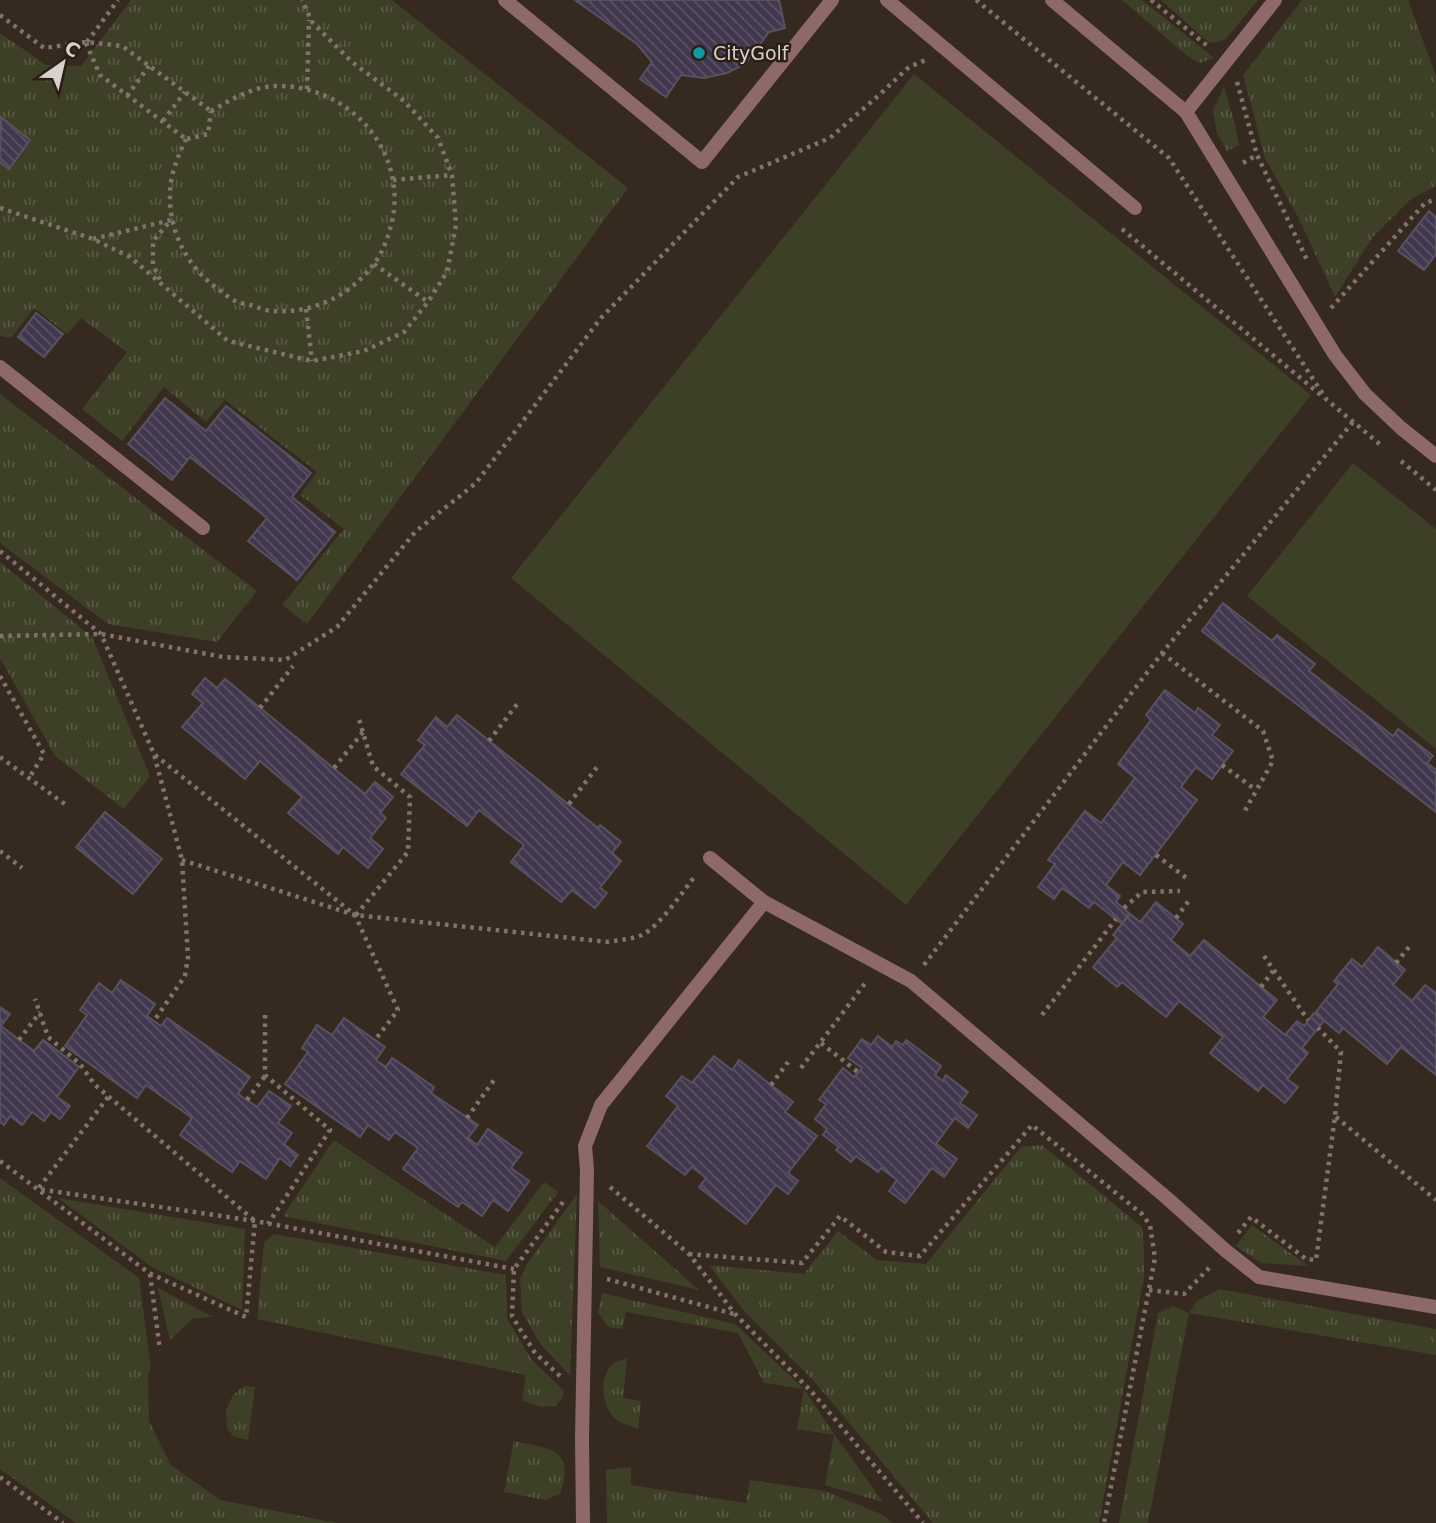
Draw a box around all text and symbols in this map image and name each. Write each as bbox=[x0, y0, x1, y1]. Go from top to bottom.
north arrow bbox=[28, 28, 98, 98]
text: С bbox=[61, 36, 84, 62]
place label: CityGolf bbox=[713, 42, 790, 64]
marker: CityGolf bbox=[691, 45, 707, 61]

